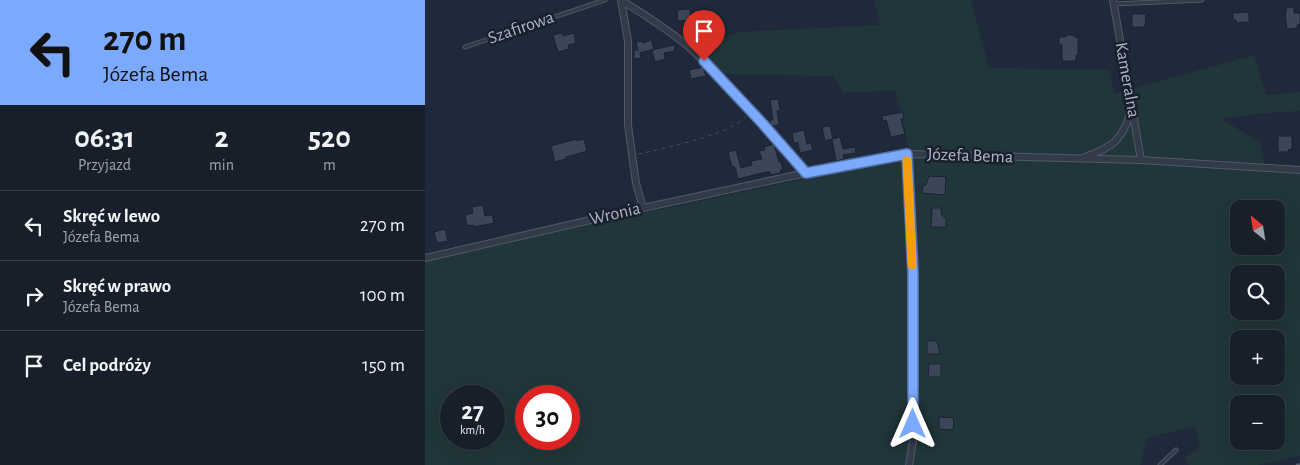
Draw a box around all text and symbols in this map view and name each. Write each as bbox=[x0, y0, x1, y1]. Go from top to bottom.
street label: Szafirowa bbox=[486, 8, 556, 48]
pin bbox=[683, 10, 725, 61]
icon: arrive bbox=[690, 17, 718, 45]
icon: left bbox=[20, 20, 85, 85]
text: 270 m bbox=[103, 22, 186, 57]
street label: Kameralna bbox=[1111, 41, 1143, 119]
text: Józefa Bema bbox=[103, 63, 209, 85]
text: 06:31 bbox=[74, 123, 135, 153]
text: 2 bbox=[214, 123, 229, 153]
text: 520 bbox=[308, 123, 351, 153]
street label: Józefa Bema bbox=[927, 145, 1013, 167]
text: Przyjazd bbox=[78, 157, 131, 173]
text: min bbox=[209, 157, 234, 173]
text: m bbox=[323, 157, 336, 173]
street label: Wronia bbox=[588, 199, 642, 229]
north arrow bbox=[1230, 200, 1285, 255]
map controls bbox=[1230, 200, 1285, 450]
text: Skręć w lewo bbox=[63, 207, 160, 226]
icon: left bbox=[20, 212, 48, 240]
text: 270 m bbox=[360, 216, 405, 235]
text: Józefa Bema bbox=[63, 229, 140, 245]
button: search bbox=[1230, 265, 1285, 320]
text: Skręć w prawo bbox=[63, 277, 171, 296]
icon: right bbox=[20, 282, 48, 310]
text: 100 m bbox=[360, 286, 405, 305]
text: Józefa Bema bbox=[63, 299, 140, 315]
button: + bbox=[1230, 330, 1285, 385]
icon: arrive bbox=[20, 352, 48, 380]
text: Cel podróży bbox=[63, 356, 151, 375]
text: 150 m bbox=[362, 356, 405, 375]
speed limit sign: 30 bbox=[515, 385, 580, 450]
button: − bbox=[1230, 395, 1285, 450]
position arrow bbox=[886, 397, 938, 449]
text: 27 bbox=[461, 399, 484, 424]
text: km/h bbox=[460, 424, 485, 436]

